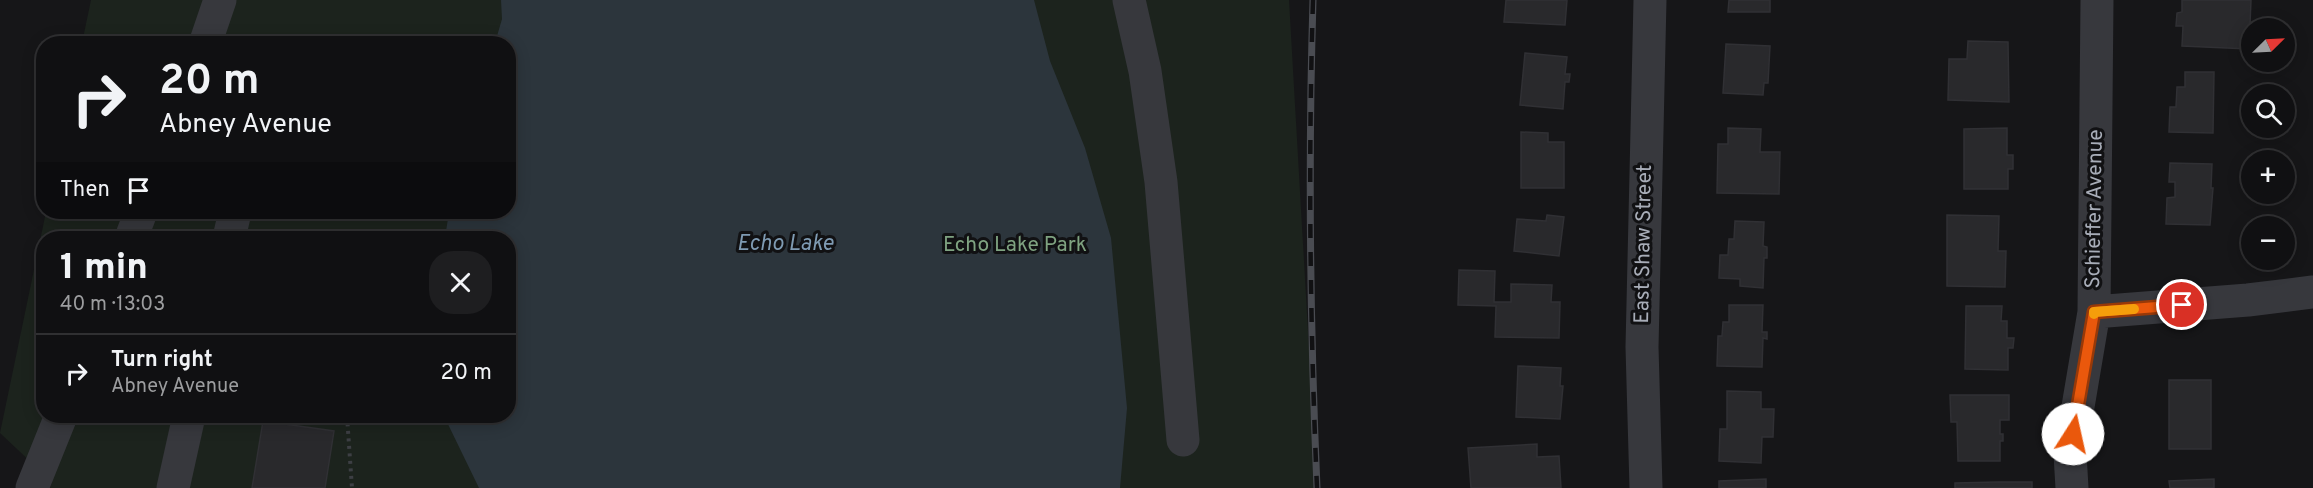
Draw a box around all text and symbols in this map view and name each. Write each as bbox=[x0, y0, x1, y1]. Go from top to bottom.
north arrow bbox=[2241, 18, 2295, 72]
map controls bbox=[2241, 18, 2295, 270]
text: 20 m bbox=[159, 56, 260, 109]
icon: right bbox=[60, 60, 138, 138]
button: search bbox=[2241, 84, 2295, 138]
text: Abney Avenue bbox=[159, 108, 332, 142]
street label: Schieffer Avenue bbox=[2080, 129, 2110, 289]
button: + bbox=[2241, 150, 2295, 204]
street label: East Shaw Street bbox=[1629, 164, 1659, 324]
icon: arrive bbox=[122, 174, 155, 207]
text: Then bbox=[60, 177, 110, 204]
button: − bbox=[2241, 216, 2295, 270]
water label: Echo Lake bbox=[737, 231, 834, 258]
park label: Echo Lake Park bbox=[943, 232, 1087, 259]
text: 1 min bbox=[60, 246, 148, 292]
button: close bbox=[429, 251, 492, 314]
pin bbox=[2156, 279, 2207, 330]
icon: arrive bbox=[2165, 288, 2198, 321]
text: 40 m · 13:03 bbox=[60, 292, 165, 318]
text: Turn right bbox=[111, 347, 213, 374]
icon: right bbox=[60, 357, 93, 390]
text: 20 m bbox=[441, 360, 492, 387]
text: Abney Avenue bbox=[111, 374, 239, 400]
position arrow bbox=[2041, 402, 2105, 466]

